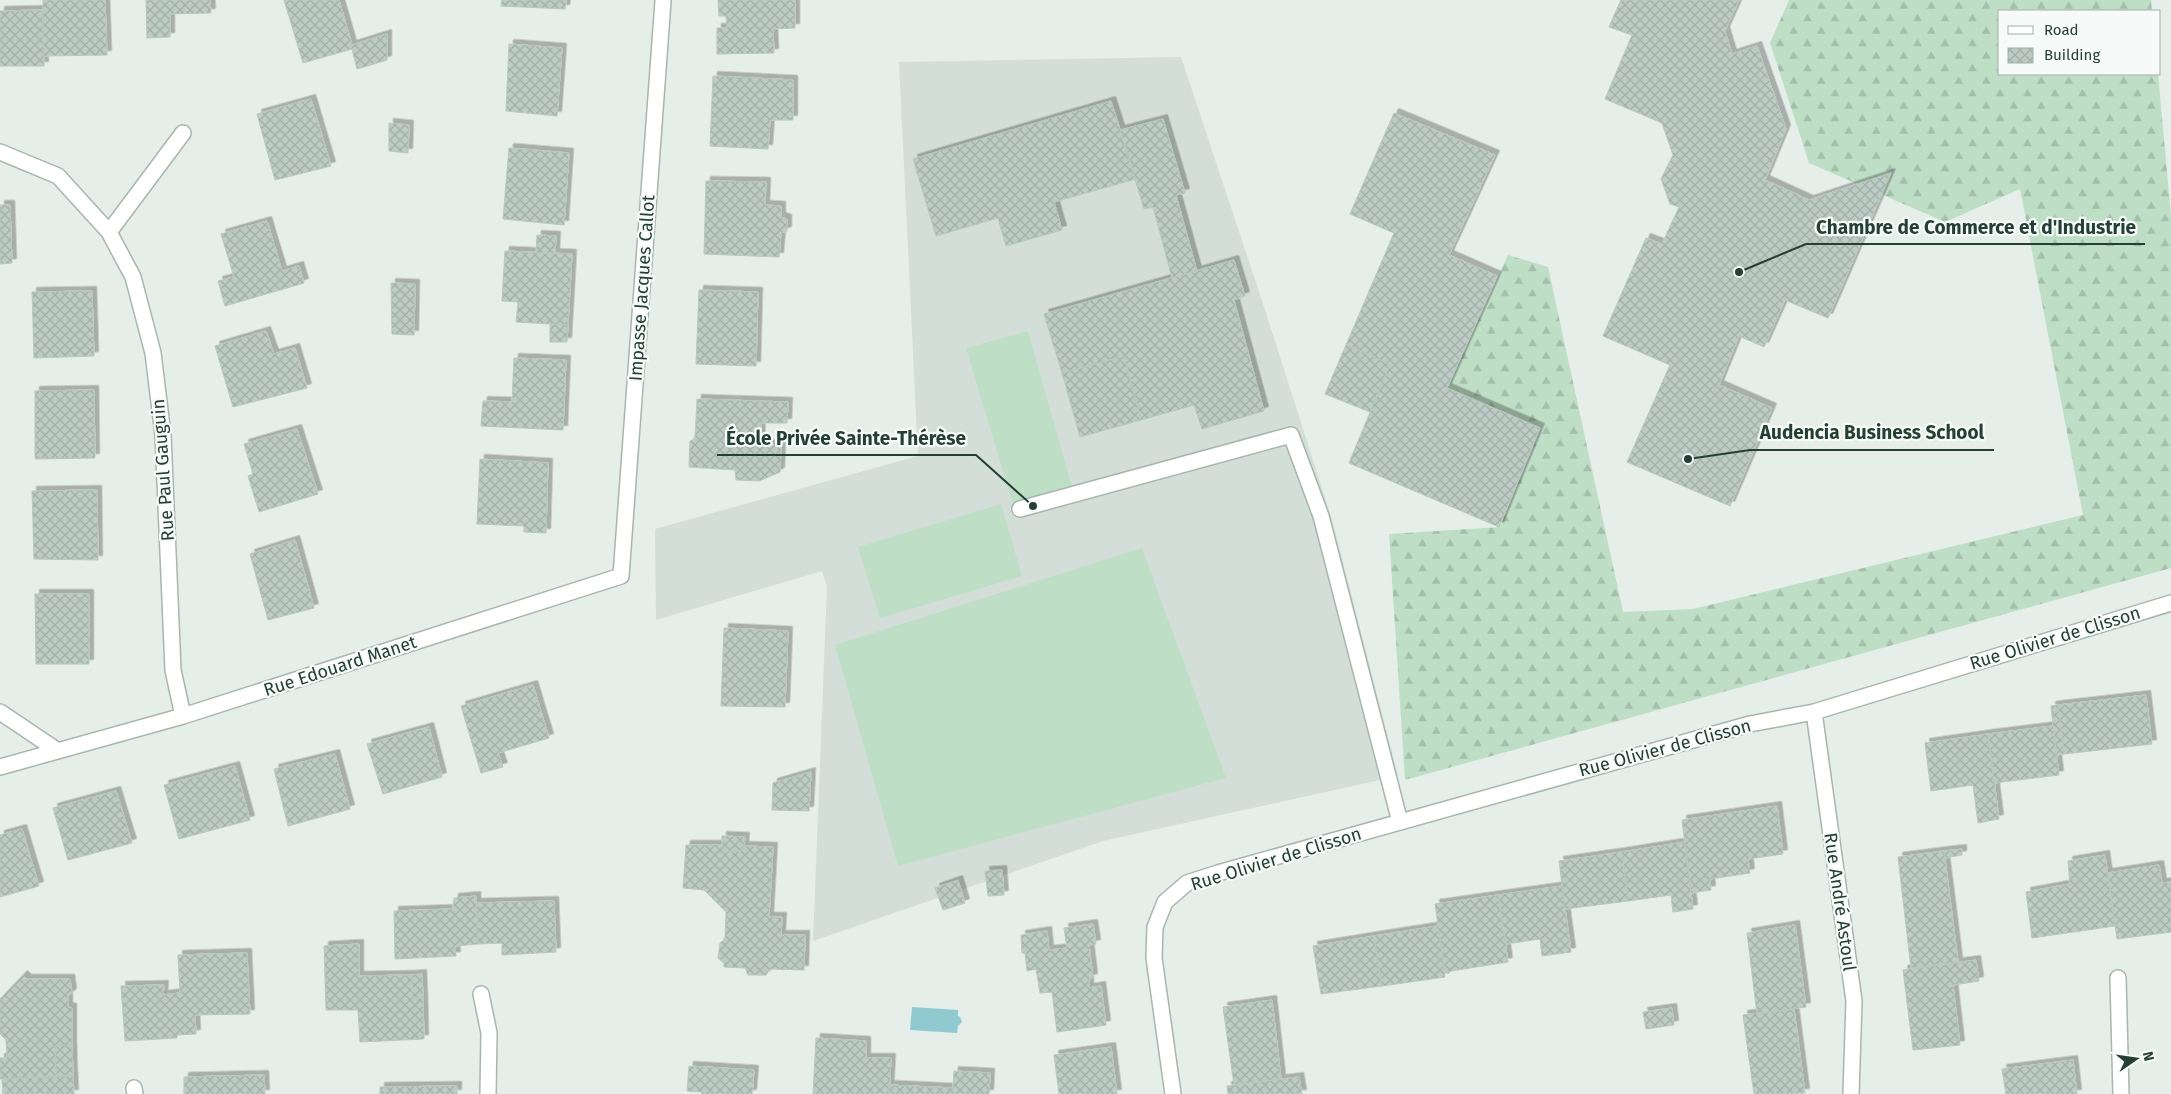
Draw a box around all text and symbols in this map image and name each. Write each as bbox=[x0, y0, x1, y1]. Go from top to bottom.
legend bbox=[1998, 10, 2161, 75]
text: Road bbox=[2044, 21, 2079, 39]
text: Building bbox=[2044, 46, 2100, 64]
street label: Impasse Jacques Callot bbox=[625, 194, 660, 382]
callout: Chambre de Commerce et d'Industrie bbox=[1806, 210, 2145, 244]
text: Chambre de Commerce et d'Industrie bbox=[1816, 216, 2136, 239]
street label: Rue Paul Gauguin bbox=[147, 398, 179, 542]
callout: Audencia Business School bbox=[1750, 416, 1994, 450]
callout: École Privée Sainte-Thérèse bbox=[717, 421, 976, 455]
text: Audencia Business School bbox=[1759, 421, 1985, 444]
text: École Privée Sainte-Thérèse bbox=[726, 425, 966, 450]
street label: Rue Olivier de Clisson bbox=[1967, 602, 2143, 674]
street label: Rue Edouard Manet bbox=[261, 631, 420, 701]
street label: Rue Olivier de Clisson bbox=[1576, 714, 1754, 782]
street label: Rue Olivier de Clisson bbox=[1188, 823, 1364, 895]
street label: Rue André Astoul bbox=[1819, 831, 1861, 973]
north arrow bbox=[2111, 1034, 2161, 1084]
text: N bbox=[2139, 1050, 2158, 1063]

